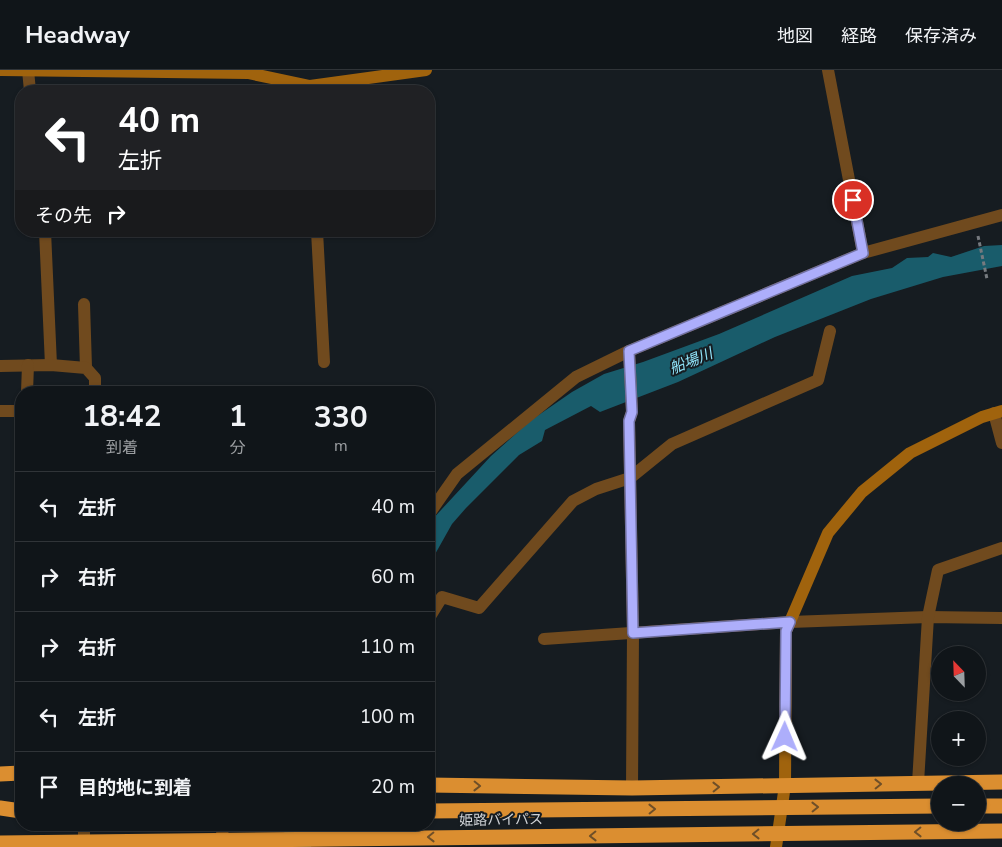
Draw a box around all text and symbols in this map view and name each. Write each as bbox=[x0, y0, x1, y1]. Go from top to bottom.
text: Headway bbox=[25, 19, 130, 51]
text: 地図 bbox=[777, 24, 813, 48]
text: 経路 bbox=[841, 24, 877, 48]
text: 保存済み bbox=[905, 24, 977, 48]
text: 40 m bbox=[118, 97, 200, 144]
icon: left bbox=[35, 105, 100, 170]
text: 左折 bbox=[118, 146, 162, 176]
pin bbox=[832, 179, 874, 221]
icon: arrive bbox=[839, 186, 867, 214]
icon: right bbox=[102, 200, 130, 228]
text: その先 bbox=[35, 203, 92, 229]
water label: 船場川 bbox=[666, 343, 717, 379]
text: 18:42 bbox=[82, 396, 162, 437]
text: 1 bbox=[229, 396, 247, 437]
text: 330 bbox=[314, 397, 368, 438]
text: m bbox=[334, 435, 348, 457]
text: 到着 bbox=[106, 437, 138, 459]
text: 分 bbox=[230, 437, 246, 459]
icon: left bbox=[35, 493, 63, 521]
text: 40 m bbox=[371, 494, 415, 520]
text: 左折 bbox=[78, 495, 116, 521]
icon: right bbox=[35, 563, 63, 591]
text: 60 m bbox=[371, 564, 415, 590]
text: 右折 bbox=[78, 565, 116, 591]
icon: right bbox=[35, 633, 63, 661]
text: 110 m bbox=[360, 634, 415, 660]
text: 右折 bbox=[78, 635, 116, 661]
north arrow bbox=[931, 646, 986, 701]
map controls bbox=[931, 646, 986, 831]
icon: left bbox=[35, 703, 63, 731]
text: 100 m bbox=[360, 704, 415, 730]
text: 左折 bbox=[78, 705, 116, 731]
position arrow bbox=[758, 710, 810, 762]
button: + bbox=[931, 711, 986, 766]
icon: arrive bbox=[35, 773, 63, 801]
text: 20 m bbox=[371, 774, 415, 800]
text: 目的地に到着 bbox=[78, 775, 192, 801]
button: − bbox=[931, 776, 986, 831]
one-way arrow bbox=[875, 779, 883, 789]
one-way arrow bbox=[474, 781, 482, 791]
one-way arrow bbox=[712, 781, 720, 792]
one-way arrow bbox=[811, 802, 819, 813]
one-way arrow bbox=[649, 804, 657, 814]
street label: 姫路バイパス bbox=[459, 810, 543, 830]
one-way arrow bbox=[914, 827, 922, 837]
one-way arrow bbox=[752, 829, 760, 839]
one-way arrow bbox=[589, 830, 597, 841]
one-way arrow bbox=[427, 832, 434, 842]

